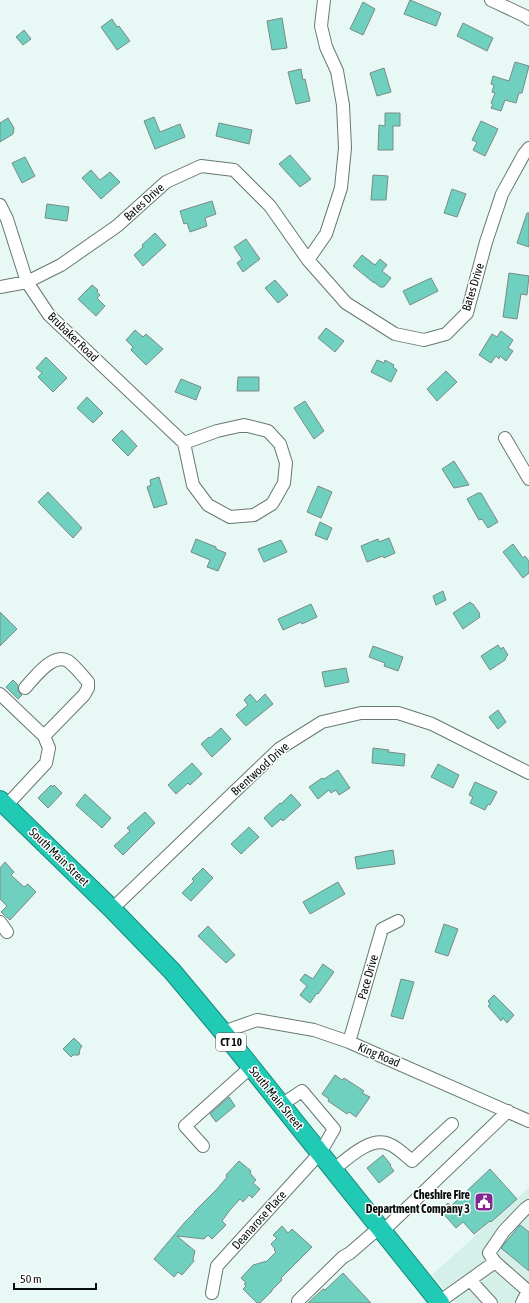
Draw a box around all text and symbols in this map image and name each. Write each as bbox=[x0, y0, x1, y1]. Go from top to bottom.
street label: Bates Drive bbox=[121, 180, 167, 224]
street label: Bates Drive bbox=[459, 261, 487, 313]
street label: Brubaker Road bbox=[45, 309, 101, 365]
street label: Brentwood Drive bbox=[228, 739, 292, 799]
street label: South Main Street bbox=[26, 825, 92, 889]
street label: Pace Drive bbox=[355, 953, 381, 1001]
road number: CT 10 bbox=[216, 1033, 246, 1051]
street label: King Road bbox=[356, 1040, 402, 1070]
street label: South Main Street bbox=[246, 1063, 306, 1133]
street label: Deanarose Place bbox=[229, 1188, 289, 1252]
place label: Cheshire Fire Department Company 3 bbox=[366, 1188, 471, 1216]
public building icon: Cheshire Fire Department Company 3 bbox=[473, 1191, 495, 1213]
scale bar bbox=[14, 1265, 96, 1291]
text: 50 m bbox=[20, 1272, 42, 1286]

